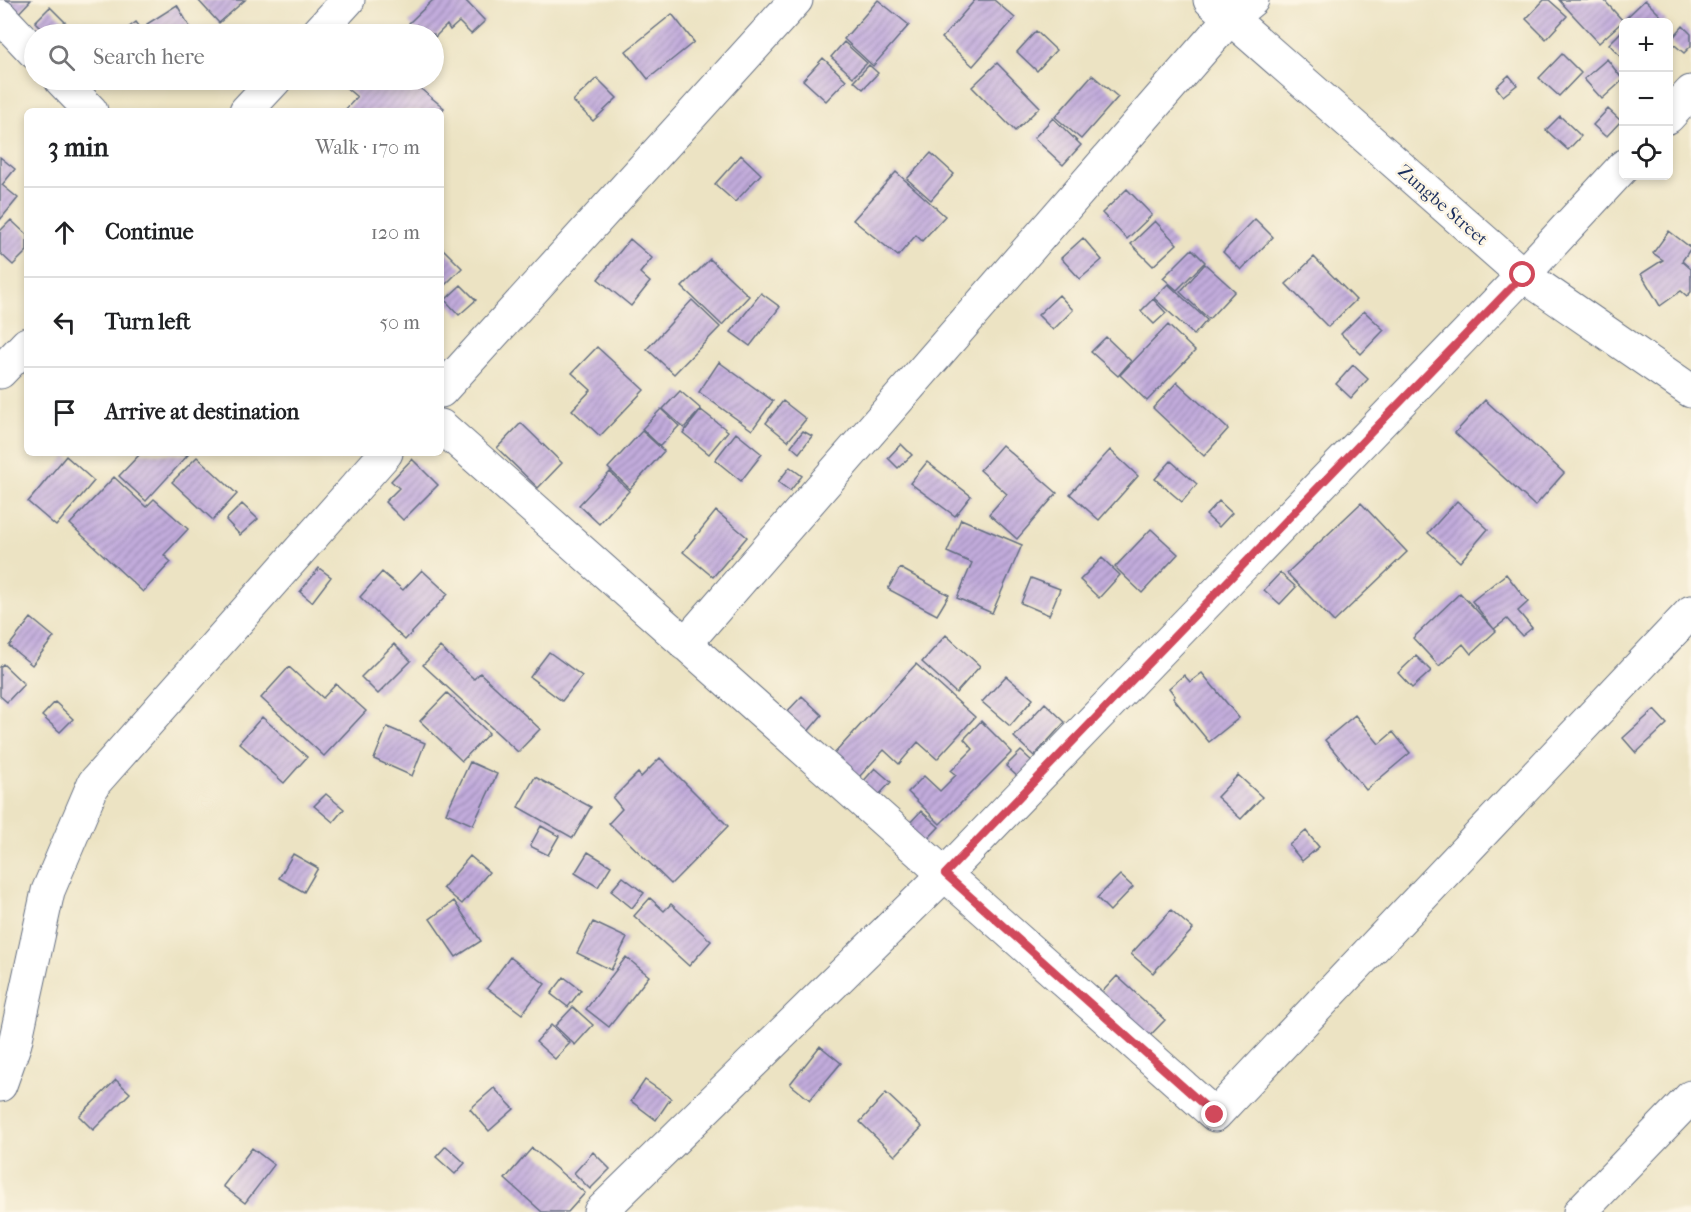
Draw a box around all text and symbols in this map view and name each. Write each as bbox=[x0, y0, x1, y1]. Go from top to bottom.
map controls bbox=[1619, 18, 1673, 180]
button: + bbox=[1619, 18, 1673, 72]
search box bbox=[24, 24, 444, 90]
icon: search bbox=[45, 41, 78, 74]
text: Search here bbox=[93, 44, 205, 70]
button: − bbox=[1619, 72, 1673, 126]
button: locate bbox=[1619, 126, 1673, 180]
text: 3 min bbox=[48, 132, 109, 163]
text: Walk · 170 m bbox=[315, 136, 420, 159]
street label: Zungbe Street bbox=[1393, 161, 1492, 250]
icon: ahead bbox=[48, 216, 81, 249]
text: Continue bbox=[105, 219, 194, 245]
text: 120 m bbox=[371, 221, 420, 244]
route start bbox=[1509, 261, 1535, 287]
icon: left bbox=[48, 306, 81, 339]
text: Turn left bbox=[105, 309, 191, 335]
text: 50 m bbox=[379, 311, 420, 334]
icon: arrive bbox=[48, 396, 81, 429]
text: Arrive at destination bbox=[105, 399, 299, 425]
route end bbox=[1201, 1101, 1227, 1127]

